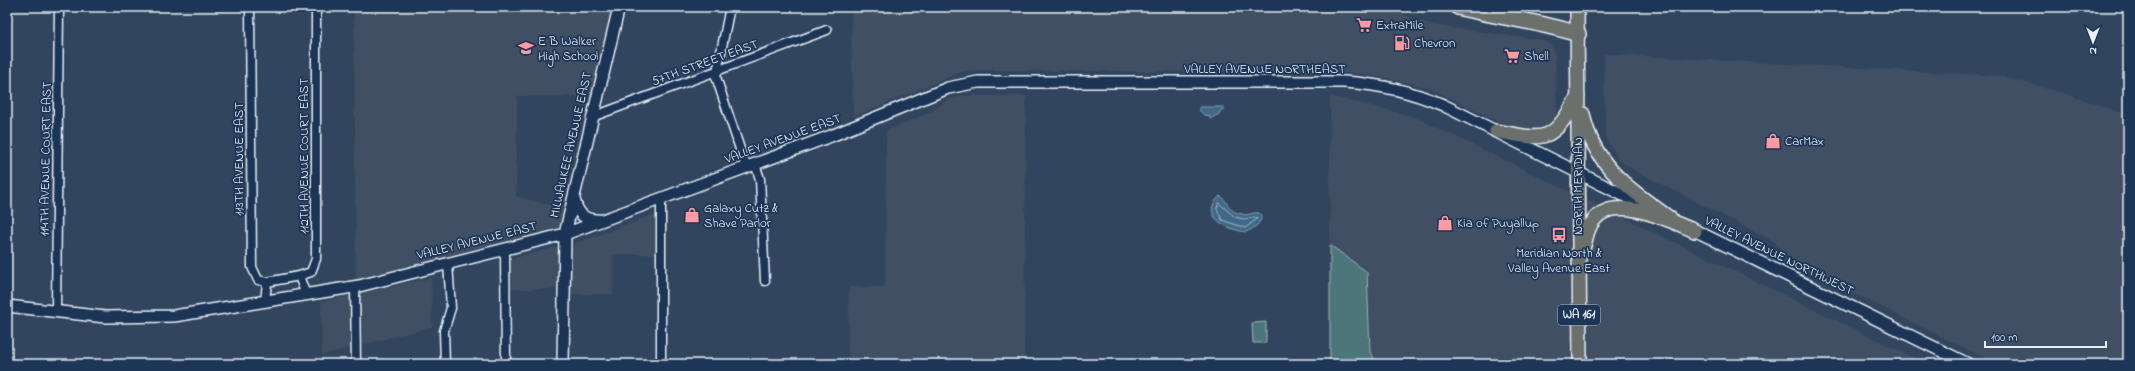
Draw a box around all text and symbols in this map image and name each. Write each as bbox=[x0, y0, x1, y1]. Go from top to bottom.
supermarket icon: ExtraMile bbox=[1355, 16, 1373, 34]
place label: ExtraMile bbox=[1376, 16, 1424, 35]
north arrow bbox=[2073, 22, 2113, 62]
place label: E B Walker High School bbox=[538, 32, 598, 67]
fuel station icon: Chevron bbox=[1393, 34, 1411, 52]
place label: Chevron bbox=[1414, 34, 1455, 53]
street label: 57TH STREET EAST bbox=[649, 35, 761, 91]
school or university icon: E B Walker High School bbox=[517, 39, 535, 57]
text: N bbox=[2089, 43, 2097, 59]
supermarket icon: Shell bbox=[1503, 47, 1521, 65]
place label: Shell bbox=[1524, 47, 1549, 66]
street label: VALLEY AVENUE NORTHEAST bbox=[1183, 60, 1346, 79]
street label: MILWAUKEE AVENUE EAST bbox=[545, 70, 597, 220]
street label: 112TH AVENUE COURT EAST bbox=[295, 77, 314, 234]
street label: 114TH AVENUE COURT EAST bbox=[35, 81, 57, 237]
street label: 113TH AVENUE EAST bbox=[230, 102, 249, 216]
street label: VALLEY AVENUE EAST bbox=[721, 109, 844, 169]
shop icon: CarMax bbox=[1764, 132, 1782, 150]
place label: CarMax bbox=[1785, 132, 1824, 151]
street label: NORTH MERIDIAN bbox=[1569, 137, 1588, 235]
place label: Galaxy Cutz & Shave Parlor bbox=[704, 199, 778, 233]
shop icon: Galaxy Cutz & Shave Parlor bbox=[683, 206, 701, 224]
street label: VALLEY AVENUE NORTHWEST bbox=[1700, 211, 1857, 301]
shop icon: Kia of Puyallup bbox=[1436, 214, 1454, 232]
place label: Kia of Puyallup bbox=[1457, 214, 1539, 234]
street label: VALLEY AVENUE EAST bbox=[414, 217, 539, 265]
bus stop icon: Meridian North & Valley Avenue East bbox=[1550, 226, 1568, 244]
place label: Meridian North & Valley Avenue East bbox=[1507, 244, 1611, 279]
road number: WA 161 bbox=[1558, 305, 1600, 325]
scale bar bbox=[1985, 323, 2106, 349]
text: 100 m bbox=[1991, 329, 2018, 347]

